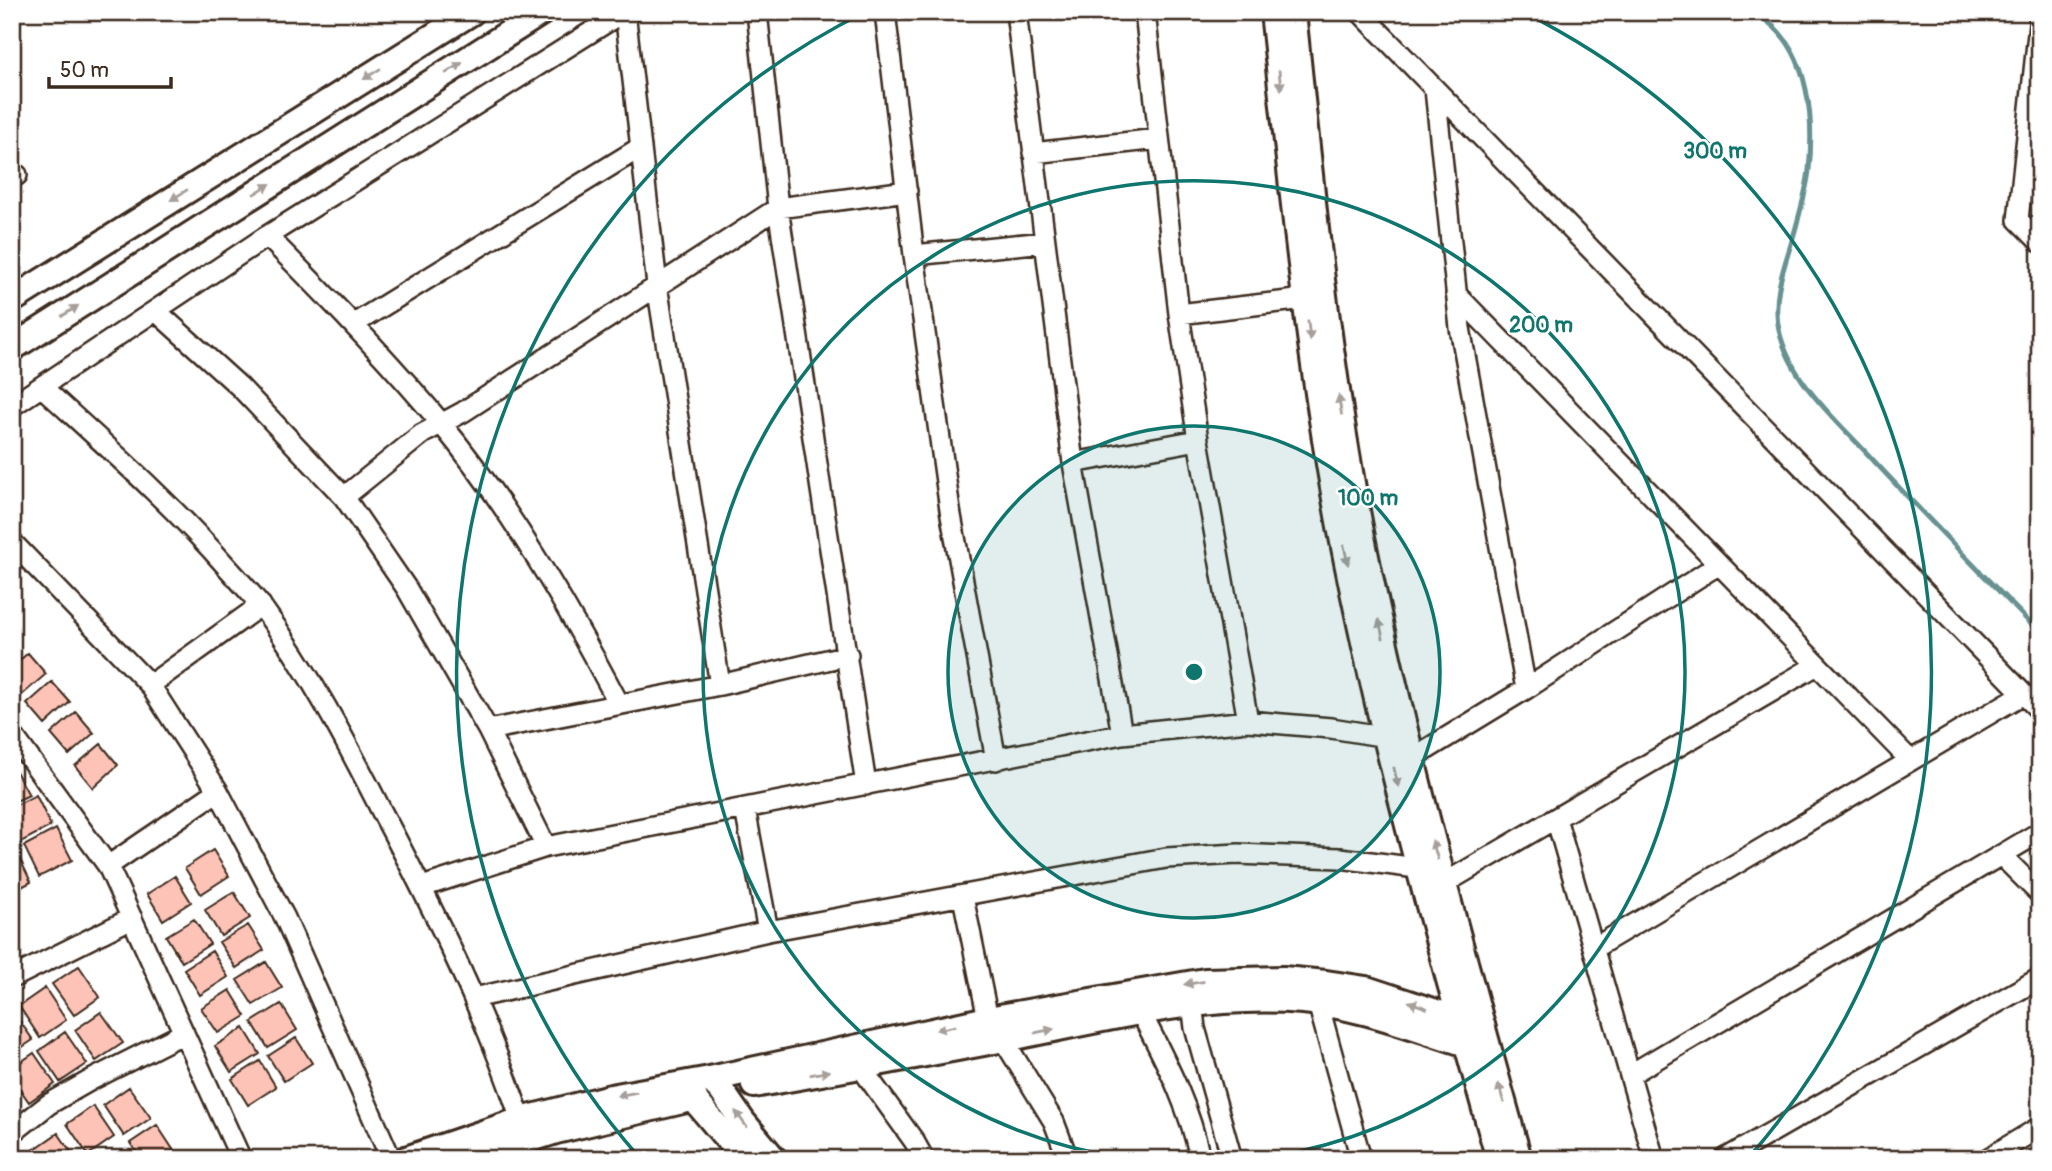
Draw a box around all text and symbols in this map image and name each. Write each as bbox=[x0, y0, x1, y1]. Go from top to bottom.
scale bar bbox=[49, 46, 172, 90]
text: 50 m bbox=[60, 57, 109, 84]
one-way arrow bbox=[444, 61, 464, 74]
one-way arrow bbox=[363, 68, 382, 81]
one-way arrow bbox=[1275, 69, 1286, 91]
text: 300 m bbox=[1683, 138, 1747, 165]
one-way arrow bbox=[252, 183, 271, 196]
one-way arrow bbox=[170, 188, 189, 201]
one-way arrow bbox=[60, 305, 79, 318]
text: 200 m bbox=[1509, 312, 1573, 339]
one-way arrow bbox=[1304, 320, 1315, 342]
one-way arrow bbox=[1334, 394, 1345, 416]
text: 100 m bbox=[1338, 485, 1398, 512]
one-way arrow bbox=[1341, 544, 1352, 566]
one-way arrow bbox=[1376, 618, 1387, 640]
centre of rings bbox=[1182, 660, 1206, 684]
one-way arrow bbox=[1391, 766, 1402, 788]
one-way arrow bbox=[1430, 839, 1440, 860]
one-way arrow bbox=[1183, 978, 1205, 989]
one-way arrow bbox=[1408, 999, 1429, 1010]
one-way arrow bbox=[935, 1022, 957, 1033]
one-way arrow bbox=[1033, 1025, 1055, 1036]
one-way arrow bbox=[809, 1067, 831, 1078]
one-way arrow bbox=[1495, 1082, 1506, 1104]
one-way arrow bbox=[616, 1089, 638, 1100]
one-way arrow bbox=[735, 1110, 749, 1128]

